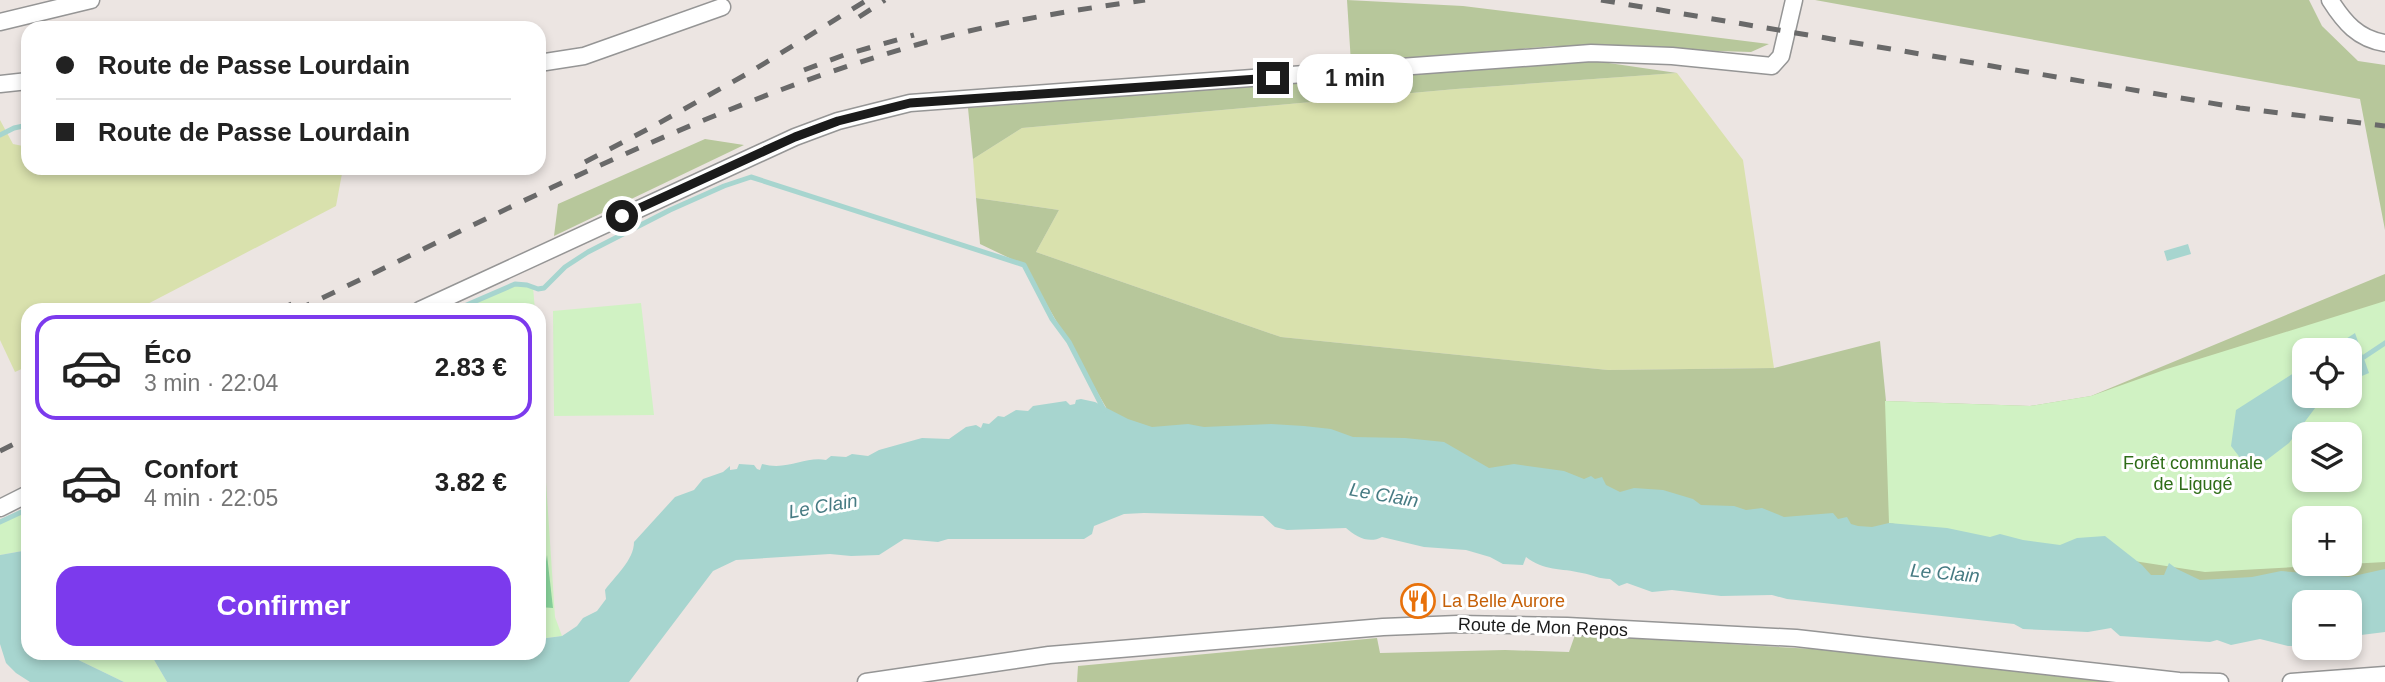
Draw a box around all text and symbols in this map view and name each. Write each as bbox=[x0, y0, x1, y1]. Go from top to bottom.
text: Route de Passe Lourdain bbox=[98, 50, 410, 80]
callout: 1 min bbox=[1298, 54, 1413, 102]
route end bbox=[1257, 62, 1289, 94]
text: 1 min bbox=[1325, 65, 1385, 91]
text: Route de Passe Lourdain bbox=[98, 117, 410, 147]
route start bbox=[606, 200, 638, 232]
icon: car bbox=[60, 336, 123, 399]
map controls bbox=[2292, 338, 2362, 660]
button: locate bbox=[2292, 338, 2362, 408]
text: Éco bbox=[144, 339, 192, 369]
text: 2.83 € bbox=[435, 352, 507, 382]
text: 3 min · 22:04 bbox=[144, 370, 278, 396]
button: layers bbox=[2292, 422, 2362, 492]
icon: car bbox=[60, 451, 123, 514]
park label: Forêt communale de Ligugé bbox=[2123, 453, 2263, 494]
text: Confort bbox=[144, 454, 238, 484]
text: 3.82 € bbox=[435, 467, 507, 497]
water label: Le Clain bbox=[1348, 479, 1420, 511]
text: 4 min · 22:05 bbox=[144, 485, 278, 511]
water label: Le Clain bbox=[787, 490, 859, 522]
button: + bbox=[2292, 506, 2362, 576]
water label: Le Clain bbox=[1909, 560, 1981, 586]
button: Confirmer bbox=[56, 566, 511, 646]
restaurant icon: La Belle Aurore bbox=[1399, 582, 1437, 620]
button: − bbox=[2292, 590, 2362, 660]
place label: La Belle Aurore bbox=[1442, 591, 1565, 611]
street label: Route de Mon Repos bbox=[1458, 614, 1628, 640]

